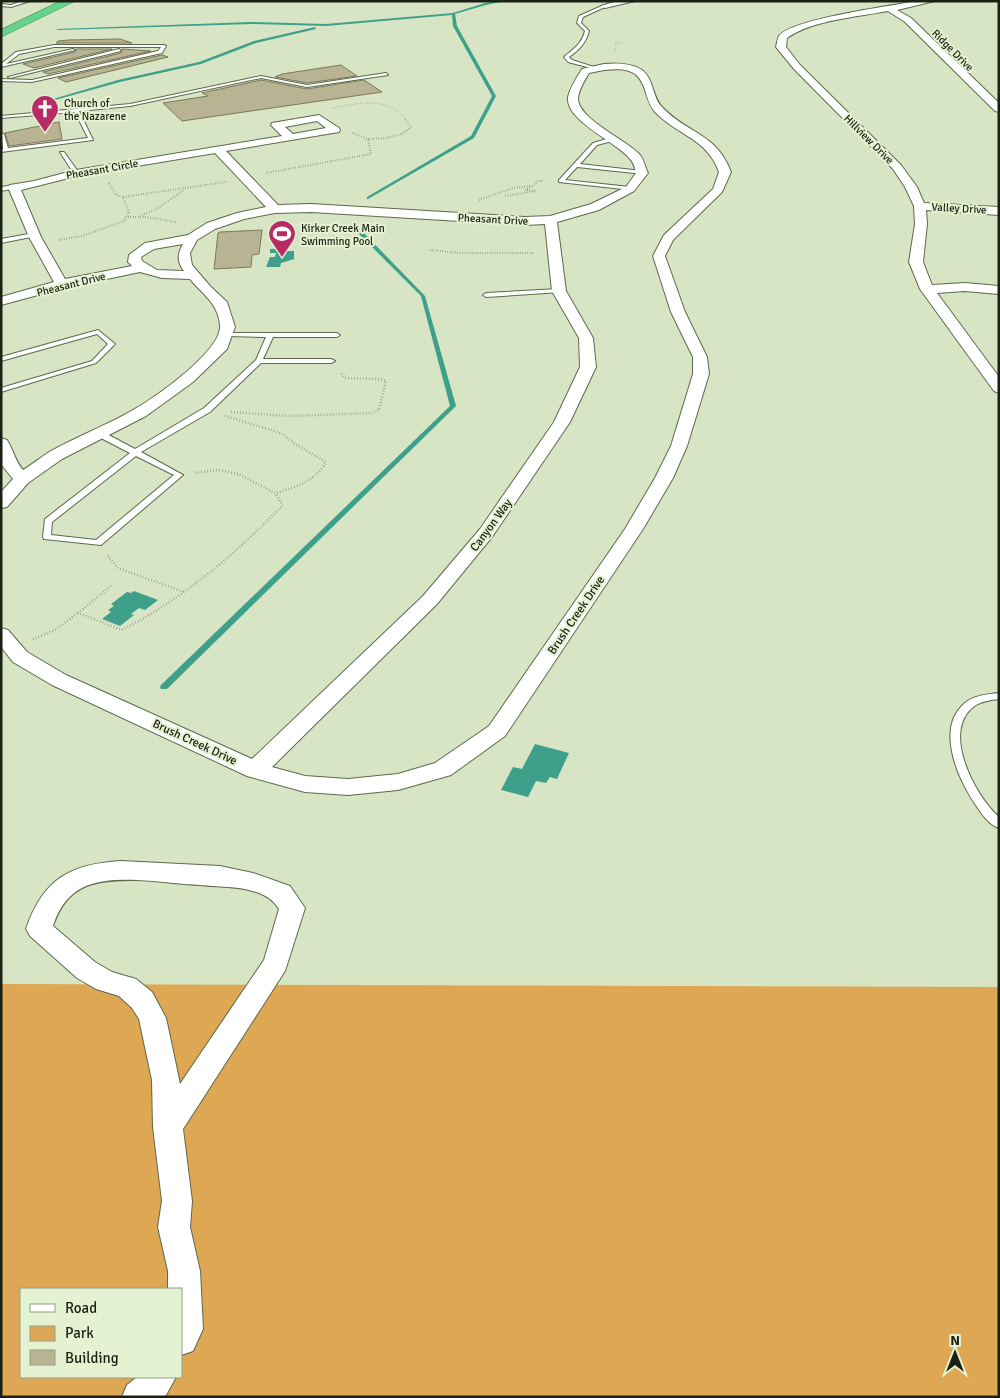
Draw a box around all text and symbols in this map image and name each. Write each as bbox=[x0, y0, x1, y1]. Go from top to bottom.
street label: Ridge Drive bbox=[929, 27, 976, 74]
church icon: Church of the Nazarene bbox=[30, 94, 60, 133]
place label: Church of the Nazarene bbox=[64, 97, 126, 123]
street label: Hillview Drive bbox=[841, 112, 896, 167]
street label: Pheasant Circle bbox=[65, 157, 139, 182]
street label: Valley Drive bbox=[931, 201, 987, 216]
street label: Pheasant Drive bbox=[457, 211, 529, 228]
sports icon: Kirker Creek Main Swimming Pool bbox=[267, 219, 297, 258]
place label: Kirker Creek Main Swimming Pool bbox=[301, 222, 385, 248]
street label: Pheasant Drive bbox=[35, 270, 107, 299]
street label: Canyon Way bbox=[467, 496, 516, 555]
street label: Brush Creek Drive bbox=[545, 573, 608, 657]
street label: Brush Creek Drive bbox=[150, 716, 239, 769]
legend bbox=[20, 1288, 182, 1378]
text: Road bbox=[65, 1299, 97, 1317]
text: Park bbox=[65, 1324, 94, 1342]
north arrow bbox=[930, 1328, 980, 1378]
text: N bbox=[950, 1332, 960, 1349]
text: Building bbox=[65, 1349, 119, 1367]

